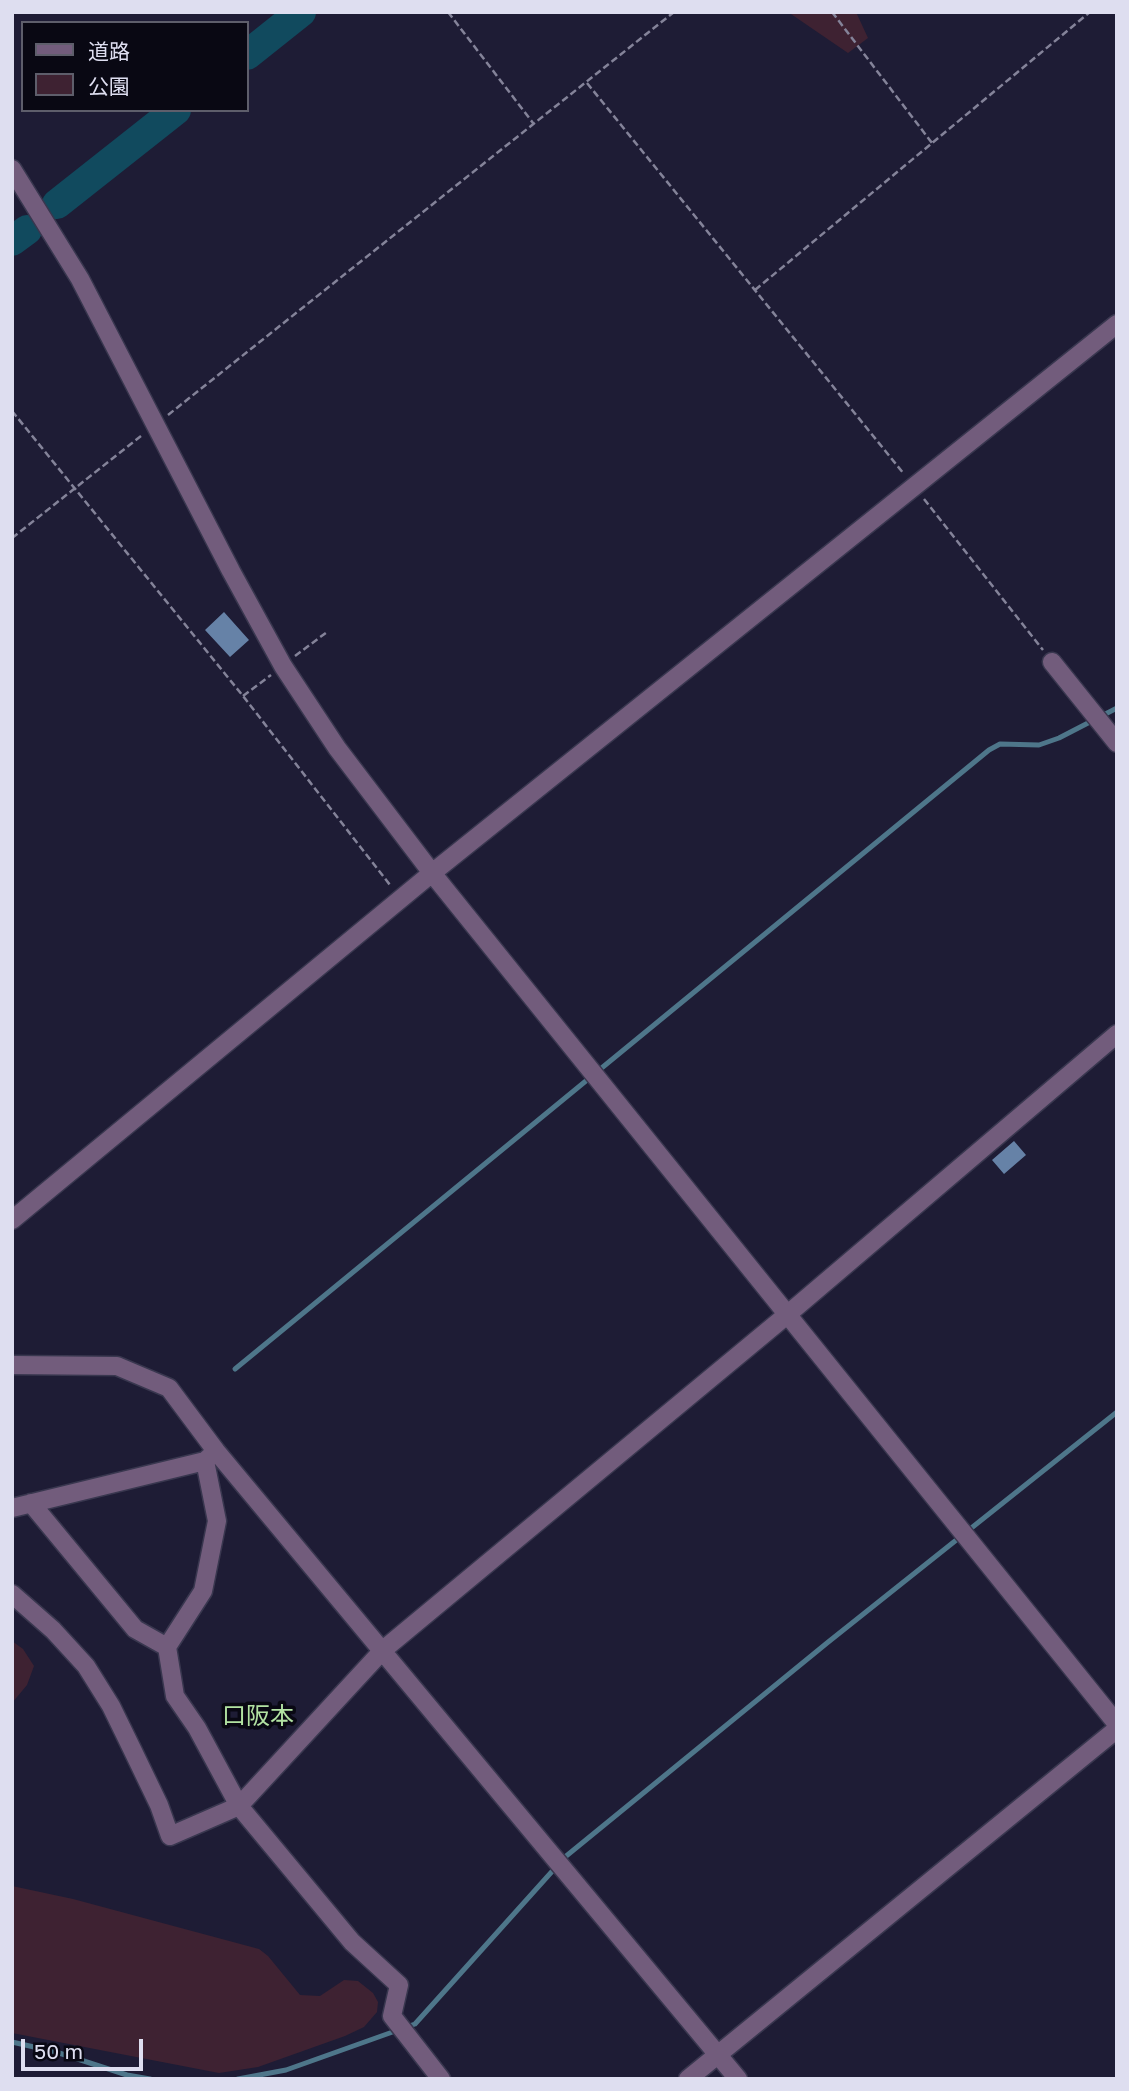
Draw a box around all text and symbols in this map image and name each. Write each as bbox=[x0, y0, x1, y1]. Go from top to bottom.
legend bbox=[21, 21, 248, 112]
text: 道路 bbox=[88, 38, 130, 64]
text: 公園 bbox=[88, 73, 130, 99]
district label: 口阪本 bbox=[222, 1702, 294, 1730]
scale bar bbox=[24, 2024, 147, 2068]
text: 50 m bbox=[34, 2038, 83, 2064]

